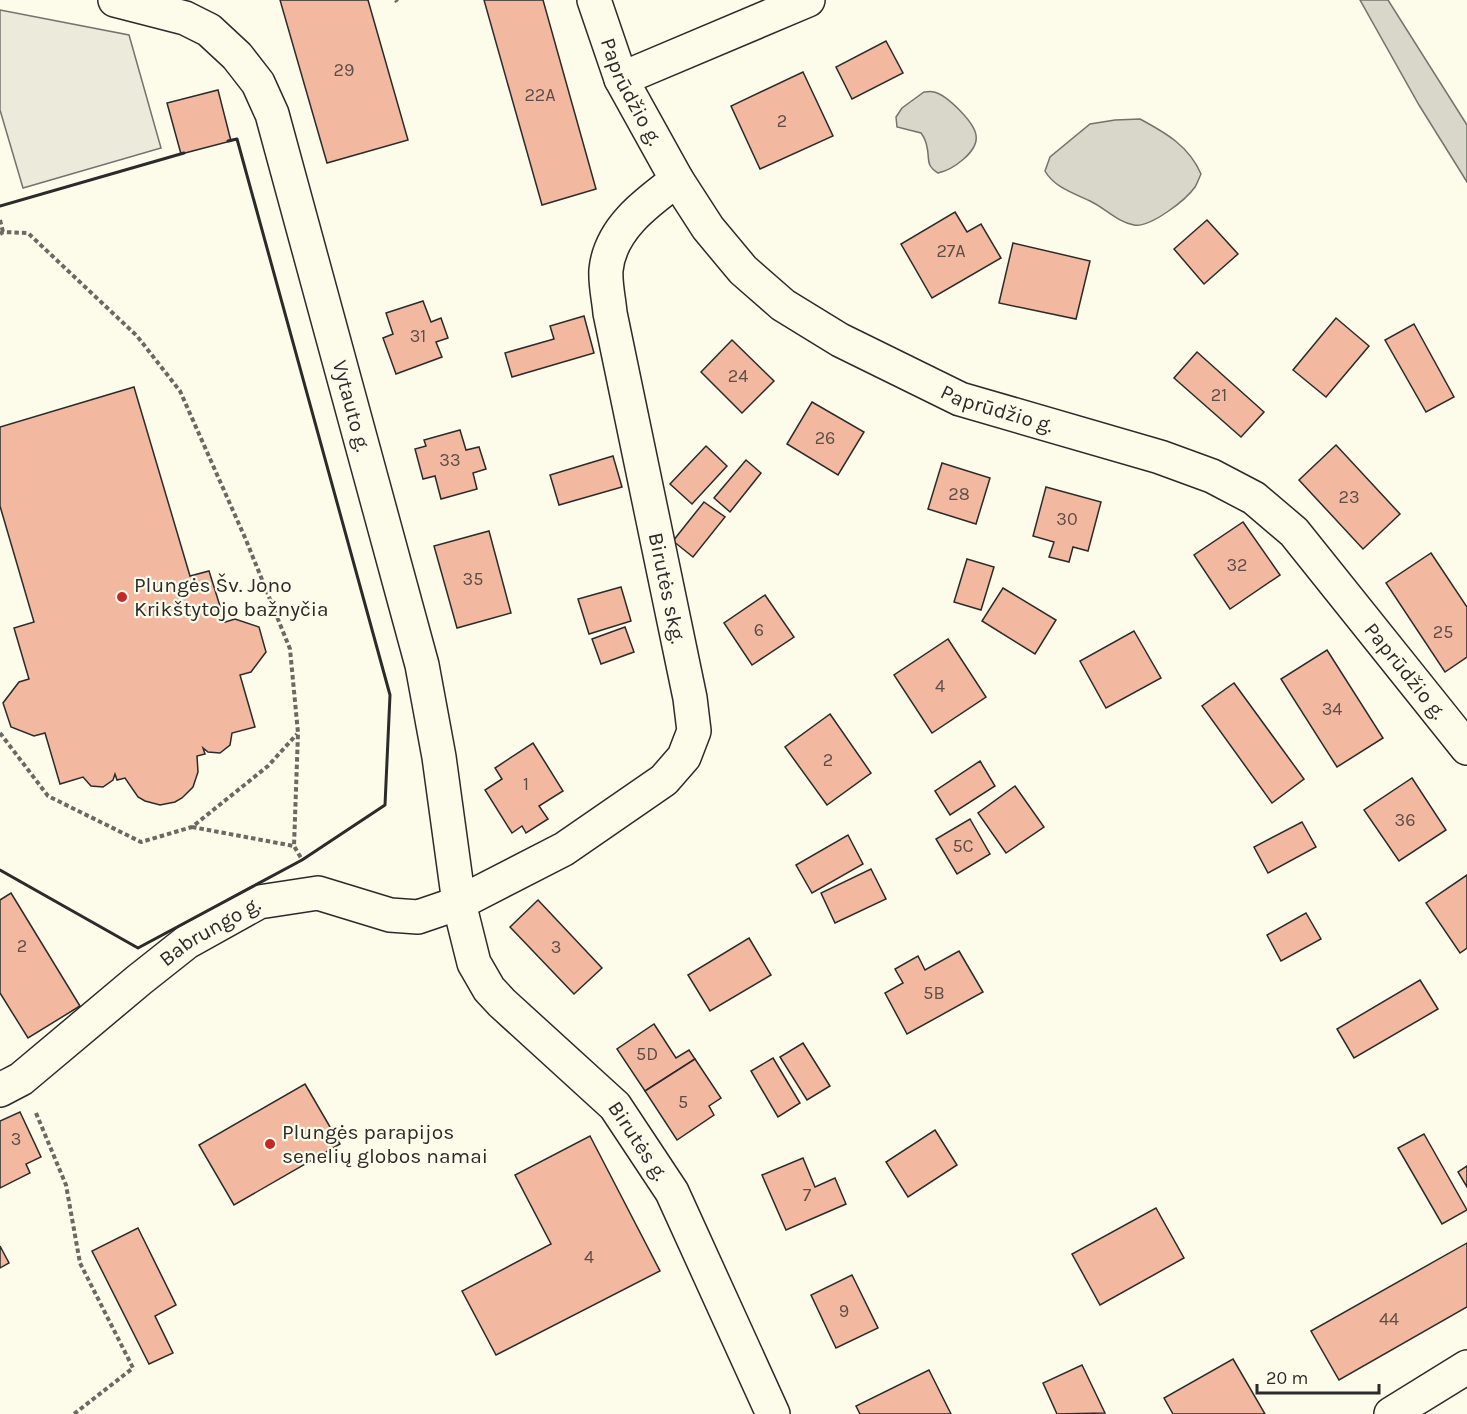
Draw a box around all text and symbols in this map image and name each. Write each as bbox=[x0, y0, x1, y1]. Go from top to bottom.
street label: Paprūdžio g. bbox=[596, 35, 667, 150]
house number: 29 bbox=[334, 59, 354, 81]
house number: 22A bbox=[524, 84, 556, 106]
house number: 2 bbox=[777, 110, 787, 132]
house number: 27A bbox=[936, 240, 966, 262]
house number: 31 bbox=[410, 325, 426, 347]
street label: Vytauto g. bbox=[328, 357, 375, 454]
house number: 24 bbox=[728, 365, 748, 387]
street label: Paprūdžio g. bbox=[937, 379, 1056, 438]
house number: 21 bbox=[1211, 384, 1227, 406]
house number: 26 bbox=[815, 427, 835, 449]
house number: 33 bbox=[439, 449, 461, 471]
house number: 28 bbox=[948, 483, 970, 505]
house number: 23 bbox=[1338, 486, 1360, 508]
house number: 30 bbox=[1056, 508, 1078, 530]
street label: Birutės skg. bbox=[644, 530, 691, 646]
house number: 32 bbox=[1226, 554, 1248, 576]
house number: 35 bbox=[463, 568, 483, 590]
place label: Plungės Šv. Jono Krikštytojo bažnyčia bbox=[134, 573, 329, 621]
marker: Plungės Šv. Jono Krikštytojo bažnyčia bbox=[115, 590, 129, 604]
street label: Paprūdžio g. bbox=[1359, 618, 1451, 724]
house number: 6 bbox=[754, 619, 764, 641]
house number: 25 bbox=[1433, 621, 1453, 643]
house number: 4 bbox=[935, 675, 945, 697]
house number: 34 bbox=[1322, 698, 1342, 720]
house number: 2 bbox=[823, 749, 833, 771]
house number: 1 bbox=[523, 773, 529, 795]
house number: 36 bbox=[1395, 809, 1415, 831]
house number: 5C bbox=[952, 835, 974, 857]
street label: Babrungo g. bbox=[154, 892, 265, 971]
house number: 2 bbox=[17, 935, 27, 957]
house number: 3 bbox=[551, 936, 561, 958]
house number: 5B bbox=[923, 982, 945, 1004]
house number: 5D bbox=[636, 1043, 658, 1065]
house number: 5 bbox=[678, 1091, 688, 1113]
street label: Birutės g. bbox=[603, 1097, 673, 1185]
place label: Plungės parapijos senelių globos namai bbox=[282, 1120, 488, 1168]
house number: 3 bbox=[11, 1128, 21, 1150]
marker: Plungės parapijos senelių globos namai bbox=[263, 1137, 277, 1151]
house number: 7 bbox=[803, 1184, 812, 1206]
house number: 4 bbox=[584, 1246, 594, 1268]
house number: 9 bbox=[839, 1300, 849, 1322]
house number: 44 bbox=[1379, 1308, 1399, 1330]
scale bar bbox=[1257, 1357, 1378, 1395]
text: 20 m bbox=[1266, 1367, 1308, 1389]

